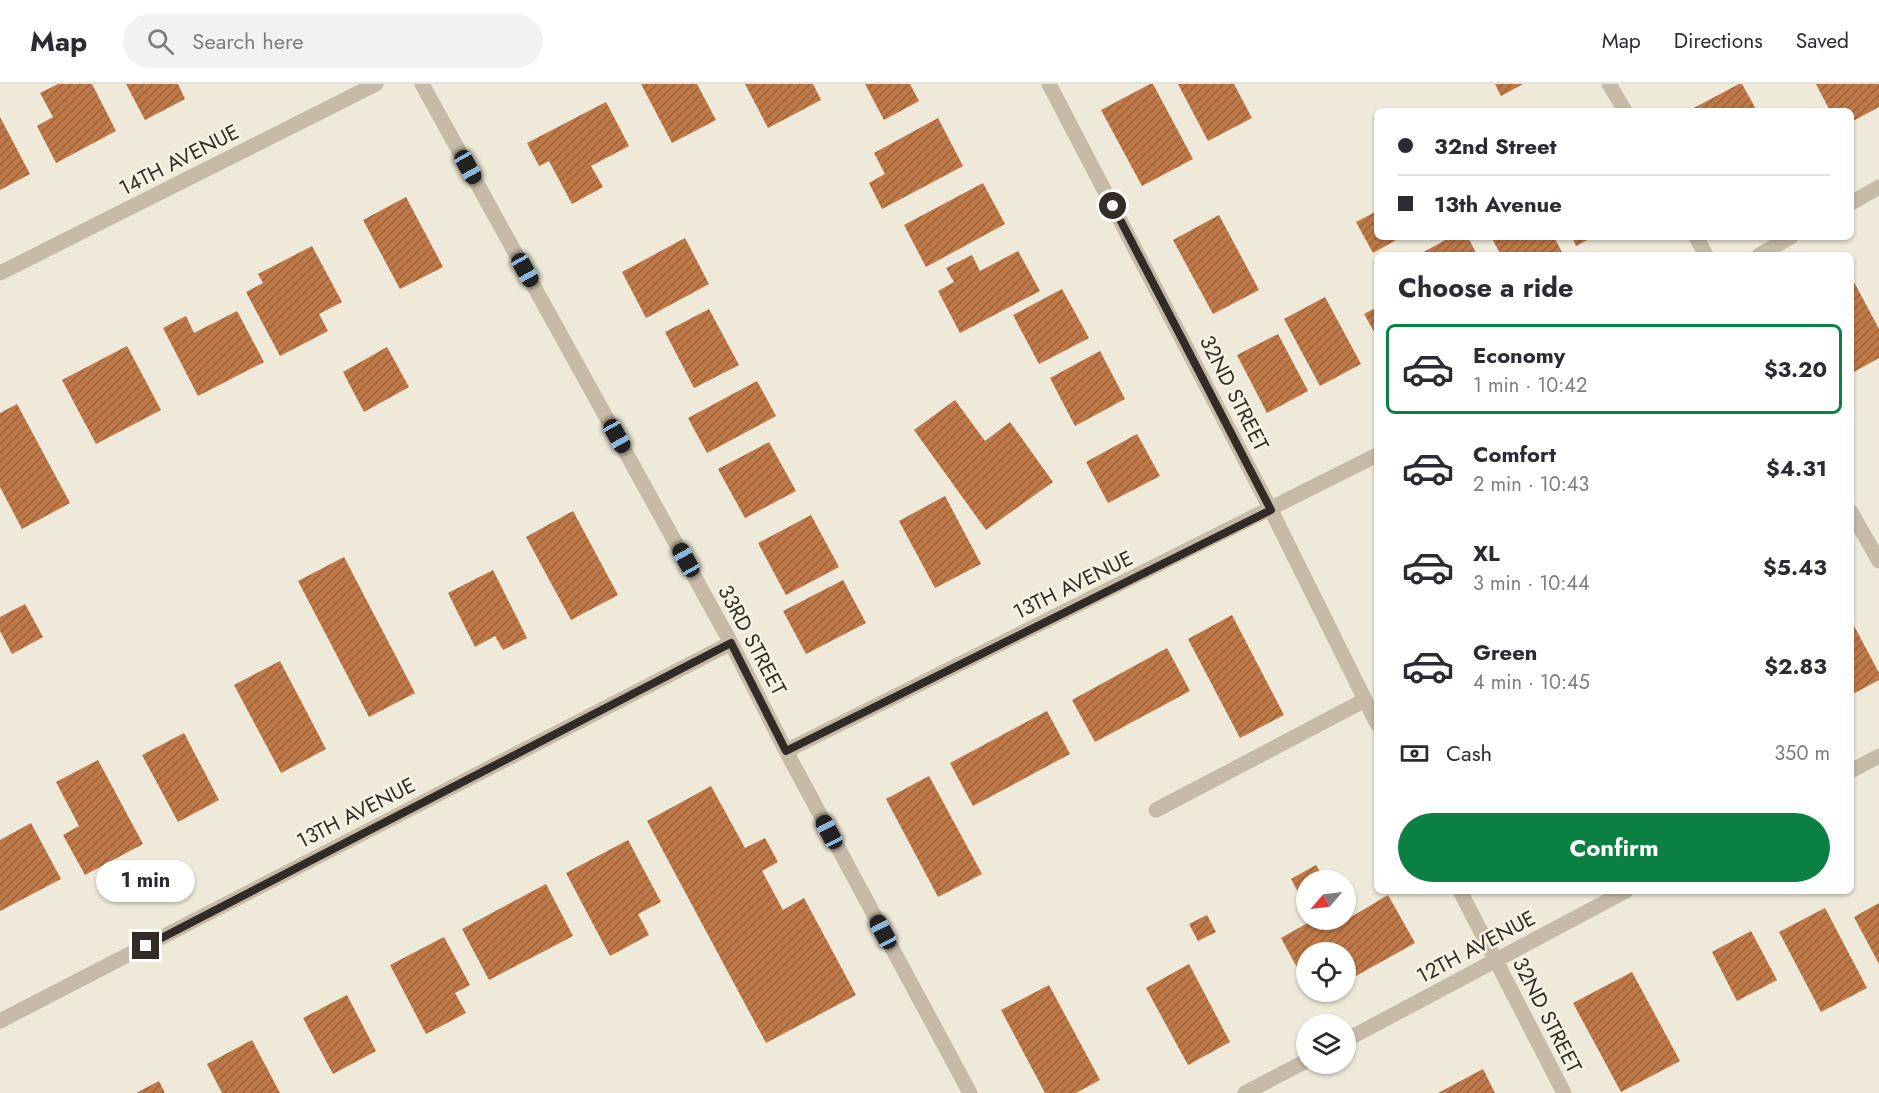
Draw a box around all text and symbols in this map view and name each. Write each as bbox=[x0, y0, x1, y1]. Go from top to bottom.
search box bbox=[123, 14, 543, 68]
text: Map bbox=[30, 21, 87, 62]
icon: search bbox=[144, 25, 177, 58]
text: Search here bbox=[192, 25, 304, 57]
text: Map bbox=[1602, 26, 1641, 56]
text: Directions bbox=[1674, 26, 1763, 56]
text: Saved bbox=[1796, 26, 1849, 56]
street label: 14TH AVENUE bbox=[114, 117, 244, 203]
text: 32nd Street bbox=[1434, 130, 1557, 162]
car bbox=[451, 147, 485, 187]
text: 13th Avenue bbox=[1434, 188, 1562, 220]
route start bbox=[1099, 192, 1126, 219]
car bbox=[508, 250, 542, 290]
text: Choose a ride bbox=[1398, 268, 1573, 307]
street label: 32ND STREET bbox=[1192, 330, 1276, 456]
text: Economy bbox=[1473, 339, 1565, 371]
icon: car bbox=[1401, 342, 1455, 396]
text: $3.20 bbox=[1764, 353, 1827, 385]
text: 1 min · 10:42 bbox=[1473, 371, 1587, 400]
car bbox=[600, 416, 634, 456]
text: Comfort bbox=[1473, 438, 1556, 470]
icon: car bbox=[1401, 441, 1455, 495]
text: $4.31 bbox=[1766, 452, 1827, 484]
text: 2 min · 10:43 bbox=[1473, 470, 1589, 499]
text: XL bbox=[1473, 537, 1500, 569]
car bbox=[669, 540, 703, 580]
icon: car bbox=[1401, 540, 1455, 594]
street label: 13TH AVENUE bbox=[1008, 543, 1138, 627]
text: $5.43 bbox=[1763, 551, 1827, 583]
text: 3 min · 10:44 bbox=[1473, 569, 1590, 598]
street label: 33RD STREET bbox=[710, 579, 794, 701]
text: Green bbox=[1473, 636, 1537, 668]
icon: car bbox=[1401, 639, 1455, 693]
text: $2.83 bbox=[1764, 650, 1827, 682]
text: 4 min · 10:45 bbox=[1473, 668, 1590, 697]
icon: cash bbox=[1398, 737, 1431, 770]
text: Cash bbox=[1446, 737, 1492, 769]
text: 350 m bbox=[1774, 739, 1830, 768]
street label: 13TH AVENUE bbox=[291, 770, 421, 856]
car bbox=[813, 812, 845, 852]
button: Confirm bbox=[1398, 813, 1830, 882]
callout: 1 min bbox=[96, 859, 195, 901]
text: 1 min bbox=[121, 866, 170, 895]
north arrow bbox=[1296, 870, 1356, 930]
map controls bbox=[1296, 870, 1356, 1074]
street label: 12TH AVENUE bbox=[1411, 903, 1541, 991]
car bbox=[867, 912, 899, 952]
route end bbox=[132, 932, 159, 959]
button: locate bbox=[1296, 942, 1356, 1002]
street label: 32ND STREET bbox=[1505, 952, 1589, 1078]
button: layers bbox=[1296, 1014, 1356, 1074]

